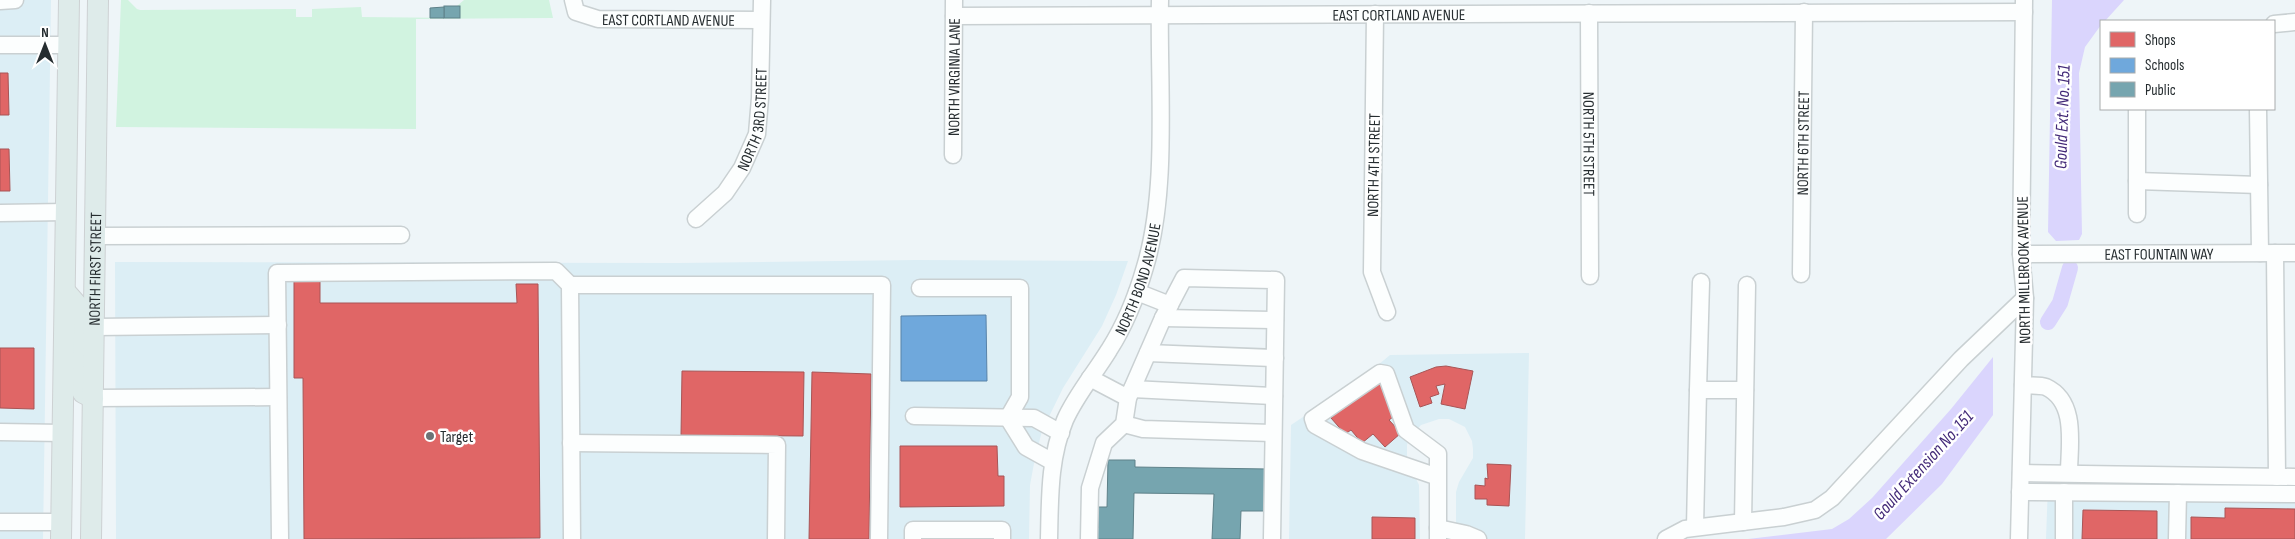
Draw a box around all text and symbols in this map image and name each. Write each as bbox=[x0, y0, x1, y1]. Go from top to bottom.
street label: EAST CORTLAND AVENUE bbox=[1333, 6, 1465, 26]
street label: EAST CORTLAND AVENUE bbox=[602, 11, 735, 31]
street label: NORTH VIRGINIA LANE bbox=[945, 18, 965, 136]
north arrow bbox=[20, 20, 70, 70]
legend bbox=[2100, 20, 2275, 110]
text: N bbox=[41, 24, 49, 41]
text: Shops bbox=[2145, 31, 2176, 50]
text: Schools bbox=[2145, 56, 2184, 75]
water label: Gould Ext. No. 151 bbox=[2050, 65, 2075, 170]
street label: NORTH 3RD STREET bbox=[734, 67, 772, 174]
text: Public bbox=[2145, 81, 2176, 100]
street label: NORTH 6TH STREET bbox=[1794, 90, 1814, 196]
street label: NORTH 5TH STREET bbox=[1578, 92, 1598, 197]
street label: NORTH 4TH STREET bbox=[1364, 113, 1385, 217]
street label: NORTH MILLBROOK AVENUE bbox=[2014, 196, 2035, 344]
street label: NORTH FIRST STREET bbox=[86, 212, 106, 326]
street label: NORTH BOND AVENUE bbox=[1111, 222, 1166, 339]
street label: EAST FOUNTAIN WAY bbox=[2105, 245, 2214, 265]
water label: Gould Extension No. 151 bbox=[1869, 406, 1978, 524]
place label: Target bbox=[440, 428, 473, 447]
marker: Target bbox=[424, 430, 436, 442]

